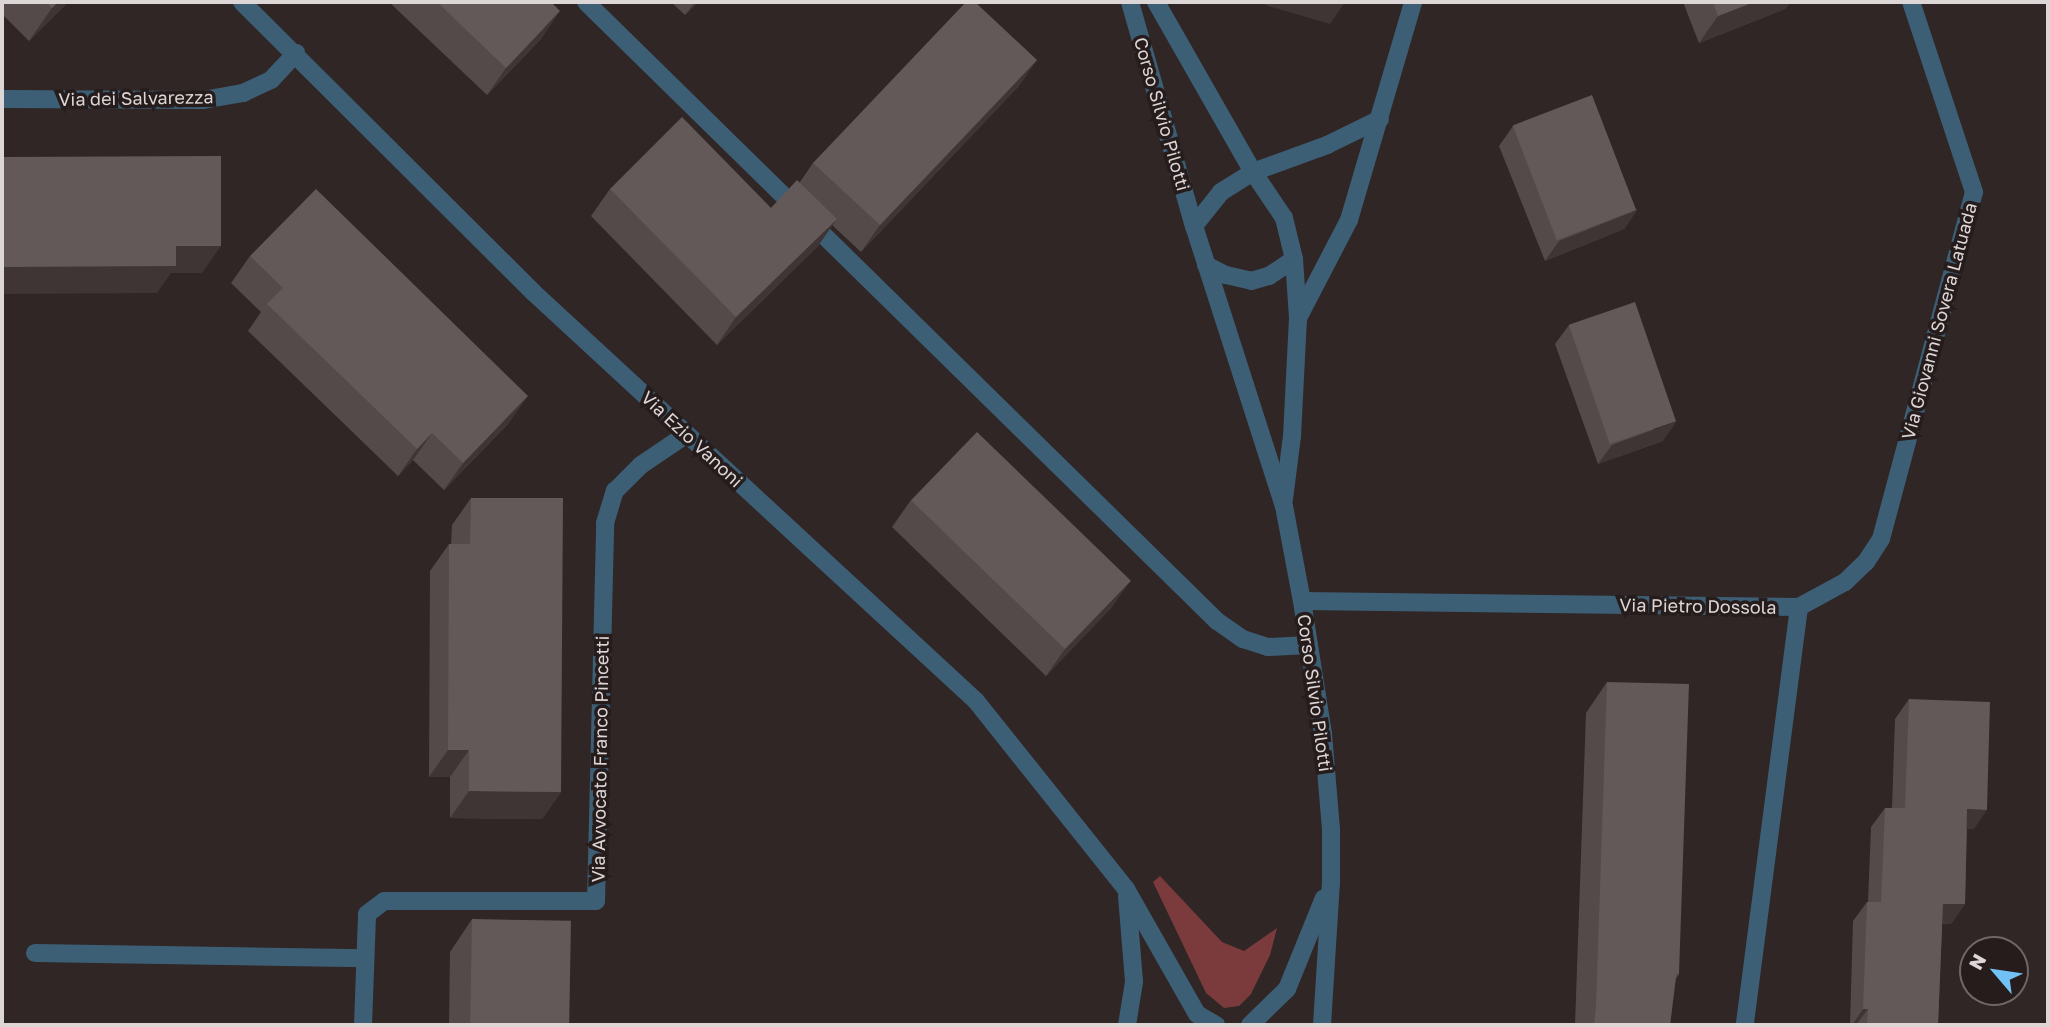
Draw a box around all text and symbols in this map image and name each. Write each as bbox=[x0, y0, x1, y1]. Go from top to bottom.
street label: Corso Silvio Pilotti bbox=[1130, 35, 1194, 193]
street label: Via dei Salvarezza bbox=[58, 86, 214, 110]
street label: Via Giovanni Sovera Latuada bbox=[1897, 200, 1981, 442]
street label: Via Ezio Vanoni bbox=[637, 387, 747, 491]
street label: Via Pietro Dossola bbox=[1619, 594, 1777, 618]
street label: Corso Silvio Pilotti bbox=[1293, 613, 1337, 773]
street label: Via Avvocato Franco Pincetti bbox=[587, 635, 613, 883]
north arrow bbox=[1959, 936, 2029, 1006]
text: N bbox=[1963, 950, 1991, 973]

